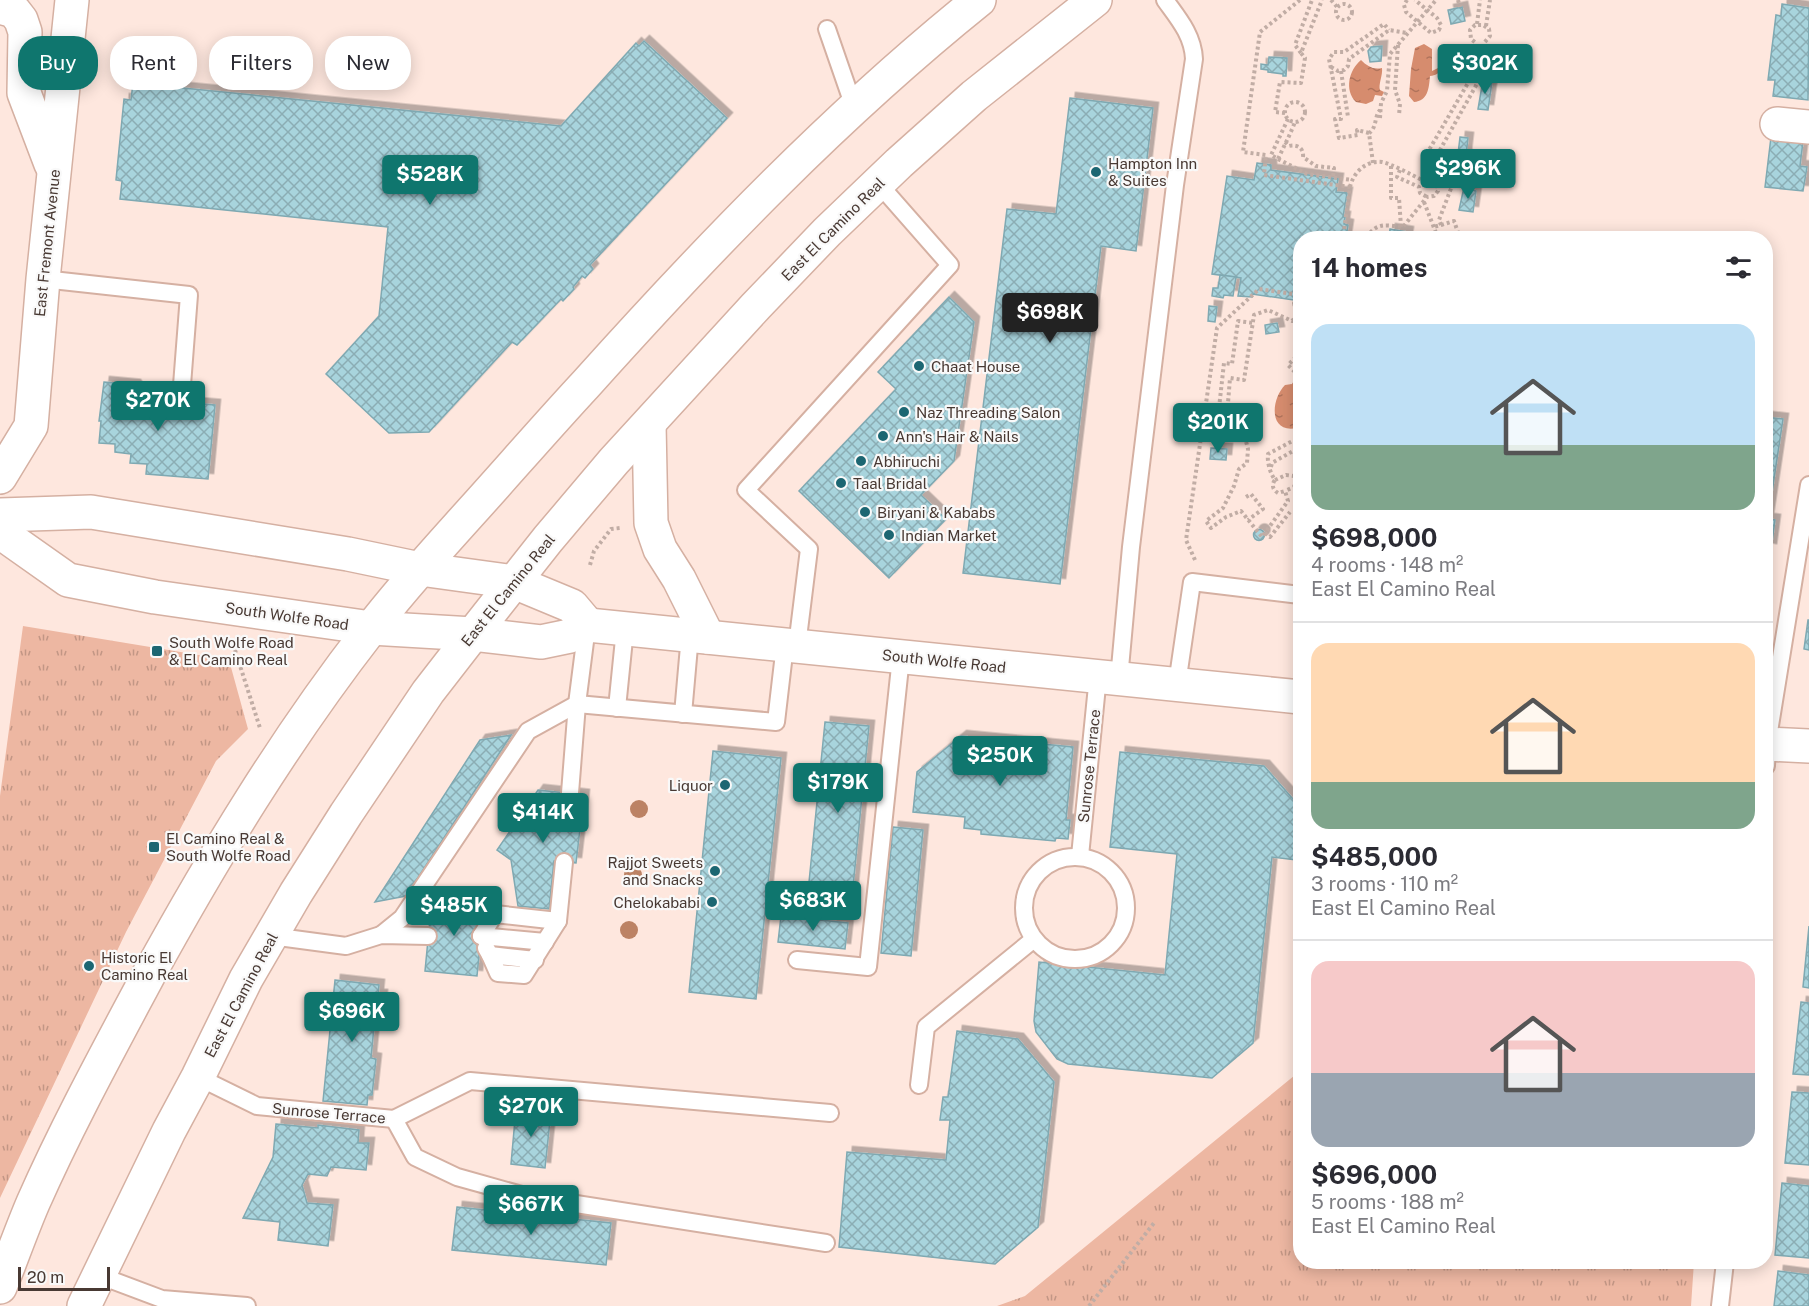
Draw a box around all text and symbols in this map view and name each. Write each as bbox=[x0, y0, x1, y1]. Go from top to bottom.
chip: Buy bbox=[18, 36, 98, 90]
chip: Rent bbox=[110, 36, 197, 90]
chip: Filters bbox=[209, 36, 313, 90]
chip: New bbox=[325, 36, 411, 90]
pin: $302K bbox=[1443, 44, 1527, 95]
text: $302K bbox=[1452, 51, 1518, 75]
pin: $296K bbox=[1426, 149, 1510, 200]
pin: $528K bbox=[388, 155, 472, 206]
place label: Hampton Inn & Suites bbox=[1108, 155, 1197, 189]
text: $296K bbox=[1435, 156, 1501, 180]
text: $528K bbox=[396, 162, 464, 186]
marker: Hampton Inn & Suites bbox=[1089, 165, 1103, 179]
street label: East Fremont Avenue bbox=[31, 168, 63, 318]
street label: East El Camino Real bbox=[778, 174, 888, 284]
icon: filters bbox=[1722, 251, 1755, 284]
text: 14 homes bbox=[1311, 252, 1427, 283]
pin: $698K bbox=[1008, 293, 1092, 344]
text: $698K bbox=[1016, 300, 1084, 324]
place label: Chaat House bbox=[931, 358, 1020, 375]
marker: Chaat House bbox=[912, 359, 926, 373]
icon: home bbox=[1479, 363, 1587, 471]
pin: $270K bbox=[116, 381, 200, 432]
text: $270K bbox=[125, 388, 191, 412]
pin: $201K bbox=[1176, 403, 1260, 454]
place label: Naz Threading Salon bbox=[916, 404, 1060, 421]
marker: Naz Threading Salon bbox=[897, 405, 911, 419]
text: $201K bbox=[1187, 410, 1249, 434]
place label: Ann's Hair & Nails bbox=[895, 428, 1019, 445]
marker: Ann's Hair & Nails bbox=[876, 429, 890, 443]
place label: Abhiruchi bbox=[873, 453, 940, 470]
marker: Abhiruchi bbox=[854, 454, 868, 468]
place label: Taal Bridal bbox=[853, 475, 927, 492]
marker: Taal Bridal bbox=[834, 476, 848, 490]
place label: Biryani & Kababs bbox=[877, 504, 995, 521]
marker: Biryani & Kababs bbox=[858, 505, 872, 519]
text: $698,000 bbox=[1311, 522, 1438, 553]
place label: Indian Market bbox=[901, 527, 997, 544]
marker: Indian Market bbox=[882, 528, 896, 542]
street label: East El Camino Real bbox=[458, 531, 558, 649]
text: 4 rooms · 148 m² bbox=[1311, 553, 1463, 577]
text: East El Camino Real bbox=[1311, 577, 1496, 601]
street label: South Wolfe Road bbox=[224, 599, 350, 633]
place label: South Wolfe Road & El Camino Real bbox=[169, 634, 294, 668]
marker: South Wolfe Road & El Camino Real bbox=[150, 644, 164, 658]
street label: South Wolfe Road bbox=[881, 646, 1007, 676]
icon: home bbox=[1479, 682, 1587, 790]
street label: Sunrose Terrace bbox=[1075, 708, 1103, 824]
pin: $250K bbox=[958, 736, 1042, 787]
text: $250K bbox=[966, 743, 1034, 767]
pin: $179K bbox=[796, 763, 880, 814]
text: $179K bbox=[807, 770, 869, 794]
place label: Liquor bbox=[669, 777, 713, 794]
marker: Liquor bbox=[718, 778, 732, 792]
pin: $414K bbox=[501, 793, 585, 844]
text: $414K bbox=[512, 800, 574, 824]
place label: El Camino Real & South Wolfe Road bbox=[166, 830, 291, 864]
marker: El Camino Real & South Wolfe Road bbox=[147, 840, 161, 854]
text: $485,000 bbox=[1311, 841, 1438, 872]
place label: Rajjot Sweets and Snacks bbox=[607, 854, 703, 888]
marker: Rajjot Sweets and Snacks bbox=[708, 864, 722, 878]
text: 3 rooms · 110 m² bbox=[1311, 872, 1458, 896]
pin: $683K bbox=[771, 881, 855, 932]
pin: $485K bbox=[412, 886, 496, 937]
text: $683K bbox=[779, 888, 847, 912]
text: $485K bbox=[420, 893, 488, 917]
place label: Chelokababi bbox=[614, 894, 700, 911]
marker: Chelokababi bbox=[705, 895, 719, 909]
text: East El Camino Real bbox=[1311, 896, 1496, 920]
street label: East El Camino Real bbox=[201, 930, 281, 1060]
place label: Historic El Camino Real bbox=[101, 949, 188, 983]
marker: Historic El Camino Real bbox=[82, 959, 96, 973]
pin: $696K bbox=[310, 992, 394, 1043]
text: $696K bbox=[318, 999, 386, 1023]
icon: home bbox=[1479, 1000, 1587, 1108]
pin: $270K bbox=[489, 1087, 573, 1138]
text: $270K bbox=[498, 1094, 564, 1118]
street label: Sunrose Terrace bbox=[271, 1100, 387, 1126]
text: $696,000 bbox=[1311, 1159, 1437, 1190]
pin: $667K bbox=[489, 1185, 573, 1236]
text: 5 rooms · 188 m² bbox=[1311, 1190, 1464, 1214]
text: $667K bbox=[498, 1192, 564, 1216]
text: East El Camino Real bbox=[1311, 1214, 1496, 1238]
scale bar bbox=[18, 1264, 110, 1292]
text: 20 m bbox=[27, 1268, 64, 1287]

